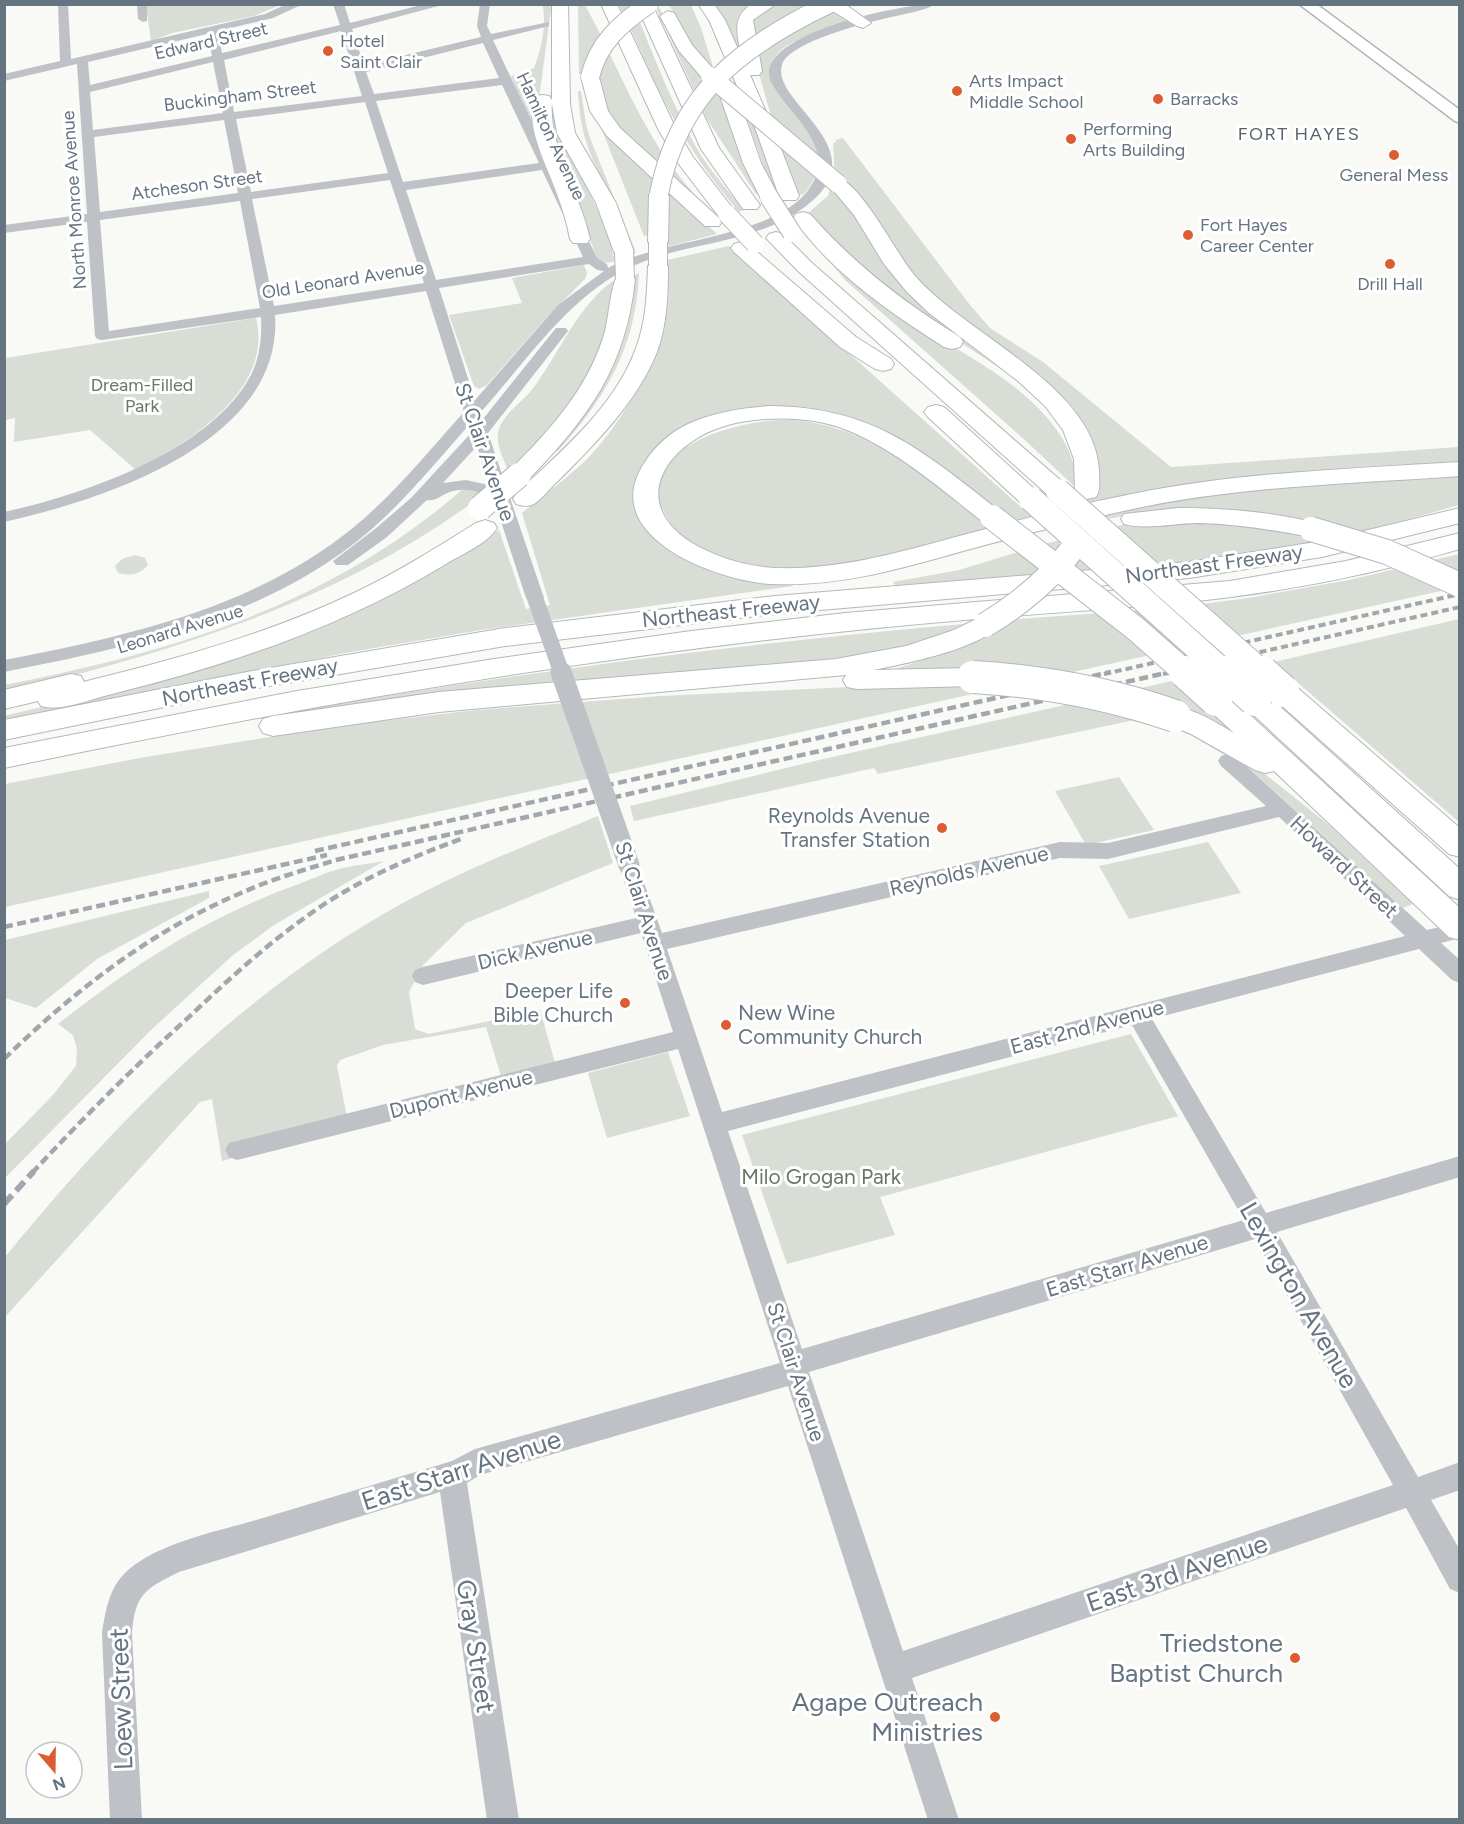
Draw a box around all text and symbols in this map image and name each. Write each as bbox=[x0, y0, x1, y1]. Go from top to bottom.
street label: Edward Street bbox=[152, 17, 270, 65]
place label: Hotel Saint Clair bbox=[340, 30, 422, 73]
marker: Hotel Saint Clair bbox=[321, 44, 335, 58]
street label: Hamilton Avenue bbox=[512, 68, 590, 204]
place label: Arts Impact Middle School bbox=[969, 70, 1083, 113]
street label: Buckingham Street bbox=[162, 76, 318, 116]
marker: Arts Impact Middle School bbox=[950, 84, 964, 98]
place label: Barracks bbox=[1170, 88, 1238, 110]
marker: Barracks bbox=[1151, 92, 1165, 106]
street label: North Monroe Avenue bbox=[57, 110, 91, 290]
place label: Performing Arts Building bbox=[1083, 118, 1185, 161]
district label: FORT HAYES bbox=[1238, 123, 1360, 145]
marker: Performing Arts Building bbox=[1064, 132, 1078, 146]
marker: General Mess bbox=[1387, 148, 1401, 162]
place label: General Mess bbox=[1340, 164, 1448, 186]
street label: Atcheson Street bbox=[130, 165, 264, 205]
place label: Fort Hayes Career Center bbox=[1200, 214, 1314, 257]
marker: Fort Hayes Career Center bbox=[1181, 228, 1195, 242]
street label: Old Leonard Avenue bbox=[260, 256, 426, 304]
marker: Drill Hall bbox=[1383, 257, 1397, 271]
place label: Drill Hall bbox=[1357, 273, 1423, 295]
park label: Dream-Filled Park bbox=[91, 374, 193, 417]
street label: St Clair Avenue bbox=[450, 379, 521, 524]
street label: Northeast Freeway bbox=[1124, 539, 1304, 588]
street label: Northeast Freeway bbox=[641, 589, 821, 632]
street label: Leonard Avenue bbox=[114, 599, 246, 659]
street label: Northeast Freeway bbox=[160, 652, 340, 711]
place label: Reynolds Avenue Transfer Station bbox=[768, 803, 930, 852]
street label: Howard Street bbox=[1285, 810, 1403, 923]
marker: Reynolds Avenue Transfer Station bbox=[935, 821, 949, 835]
street label: St Clair Avenue bbox=[610, 838, 679, 984]
street label: Reynolds Avenue bbox=[887, 840, 1051, 901]
street label: Dick Avenue bbox=[475, 924, 595, 975]
place label: Deeper Life Bible Church bbox=[493, 978, 613, 1027]
street label: East 2nd Avenue bbox=[1007, 994, 1166, 1059]
marker: Deeper Life Bible Church bbox=[618, 996, 632, 1010]
place label: New Wine Community Church bbox=[738, 1000, 922, 1049]
marker: New Wine Community Church bbox=[719, 1018, 733, 1032]
street label: Dupont Avenue bbox=[387, 1064, 535, 1123]
park label: Milo Grogan Park bbox=[741, 1164, 902, 1189]
street label: Lexington Avenue bbox=[1233, 1196, 1365, 1394]
street label: East Starr Avenue bbox=[1043, 1229, 1211, 1302]
street label: St Clair Avenue bbox=[762, 1299, 831, 1445]
street label: East Starr Avenue bbox=[357, 1423, 565, 1517]
street label: East 3rd Avenue bbox=[1082, 1527, 1272, 1619]
street label: Gray Street bbox=[450, 1577, 502, 1715]
street label: Loew Street bbox=[103, 1627, 139, 1771]
place label: Triedstone Baptist Church bbox=[1109, 1627, 1283, 1689]
marker: Triedstone Baptist Church bbox=[1288, 1651, 1302, 1665]
place label: Agape Outreach Ministries bbox=[792, 1686, 983, 1748]
marker: Agape Outreach Ministries bbox=[988, 1710, 1002, 1724]
north arrow bbox=[24, 1740, 84, 1800]
text: N bbox=[50, 1773, 68, 1795]

